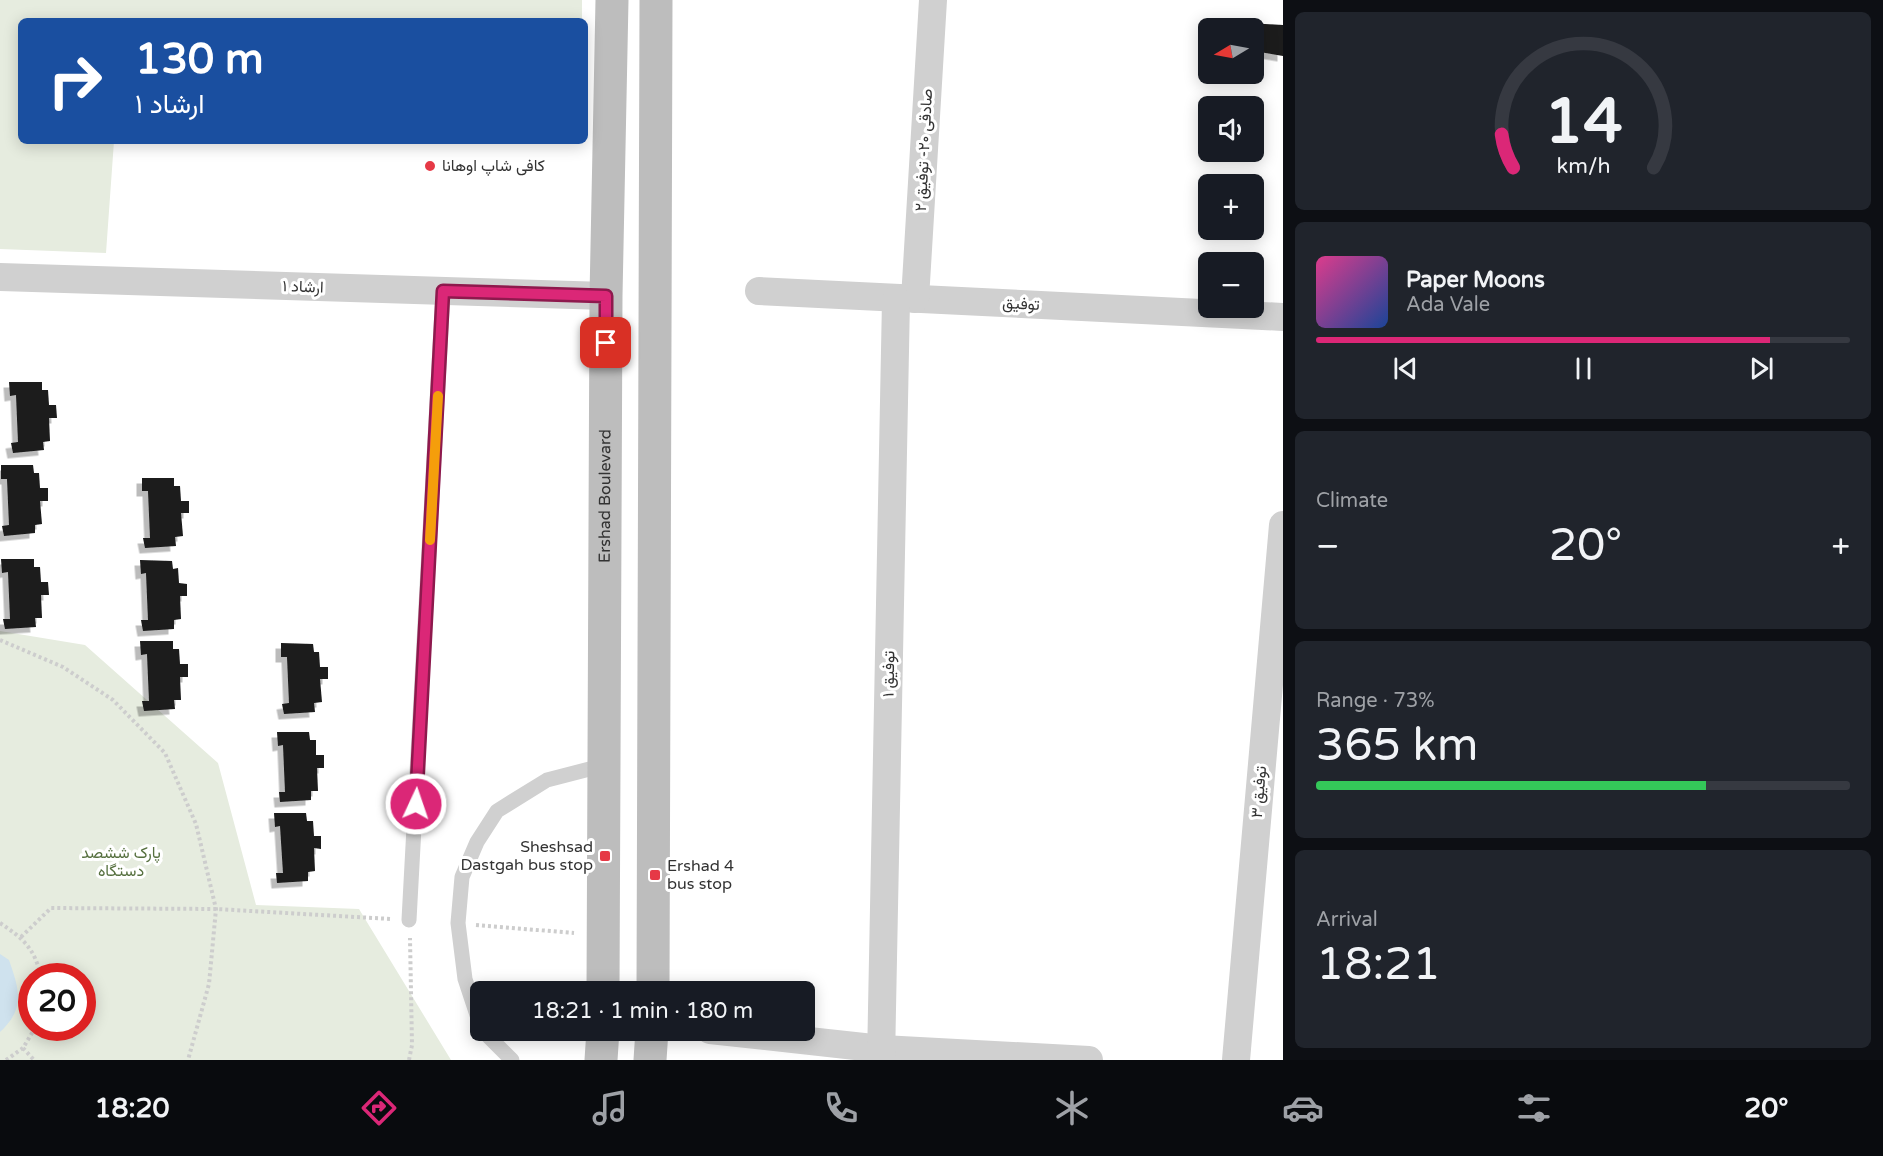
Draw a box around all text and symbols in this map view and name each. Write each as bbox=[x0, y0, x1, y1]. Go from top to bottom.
north arrow bbox=[1198, 18, 1264, 84]
map controls bbox=[1198, 18, 1264, 318]
text: 130 m bbox=[135, 34, 264, 85]
icon: right bbox=[36, 42, 114, 120]
text: 14 bbox=[1544, 85, 1622, 160]
text: ارشاد ۱ bbox=[135, 88, 205, 121]
street label: صادقی ۲۰- توفیق ۲ bbox=[911, 88, 937, 212]
button: sound bbox=[1198, 96, 1264, 162]
text: km/h bbox=[1556, 153, 1610, 179]
place label: کافی شاپ اوهانا bbox=[442, 156, 545, 177]
marker: کافی شاپ اوهانا bbox=[423, 159, 437, 173]
button: + bbox=[1198, 174, 1264, 240]
button: − bbox=[1198, 252, 1264, 318]
text: Paper Moons bbox=[1406, 267, 1545, 293]
street label: ارشاد ۱ bbox=[282, 276, 324, 298]
street label: توفیق bbox=[1002, 293, 1040, 315]
text: Ada Vale bbox=[1406, 293, 1490, 317]
pin bbox=[580, 317, 631, 368]
icon: arrive bbox=[589, 326, 622, 359]
icon: previous bbox=[1389, 352, 1422, 385]
icon: pause bbox=[1567, 352, 1600, 385]
icon: next bbox=[1745, 352, 1778, 385]
street label: Ershad Boulevard bbox=[595, 429, 615, 563]
text: Climate bbox=[1316, 489, 1388, 513]
text: 20° bbox=[1549, 519, 1622, 573]
text: − bbox=[1316, 527, 1340, 566]
text: + bbox=[1831, 527, 1850, 566]
street label: توفیق ۱ bbox=[879, 651, 899, 697]
text: Range · 73% bbox=[1316, 689, 1435, 713]
text: 365 km bbox=[1316, 719, 1478, 773]
street label: توفیق ۳ bbox=[1247, 765, 1271, 819]
position arrow bbox=[384, 772, 448, 836]
place label: Sheshsad Dastgah bus stop bbox=[460, 837, 593, 875]
park label: پارک‌ ششصد دستگاه bbox=[81, 843, 161, 881]
marker: Sheshsad Dastgah bus stop bbox=[598, 849, 612, 863]
place label: Ershad 4 bus stop bbox=[667, 856, 734, 894]
marker: Ershad 4 bus stop bbox=[648, 868, 662, 882]
text: Arrival bbox=[1316, 908, 1378, 932]
text: 18:21 bbox=[1316, 938, 1441, 992]
speed limit sign: 20 bbox=[18, 963, 96, 1041]
text: 18:21 · 1 min · 180 m bbox=[532, 998, 753, 1024]
icon: directions bbox=[358, 1087, 400, 1129]
icon: music bbox=[589, 1087, 631, 1129]
icon: phone bbox=[820, 1087, 862, 1129]
icon: climate bbox=[1051, 1087, 1093, 1129]
icon: car bbox=[1282, 1087, 1324, 1129]
icon: filters bbox=[1513, 1087, 1555, 1129]
text: 18:20 bbox=[95, 1092, 169, 1125]
text: 20° bbox=[1744, 1092, 1788, 1125]

